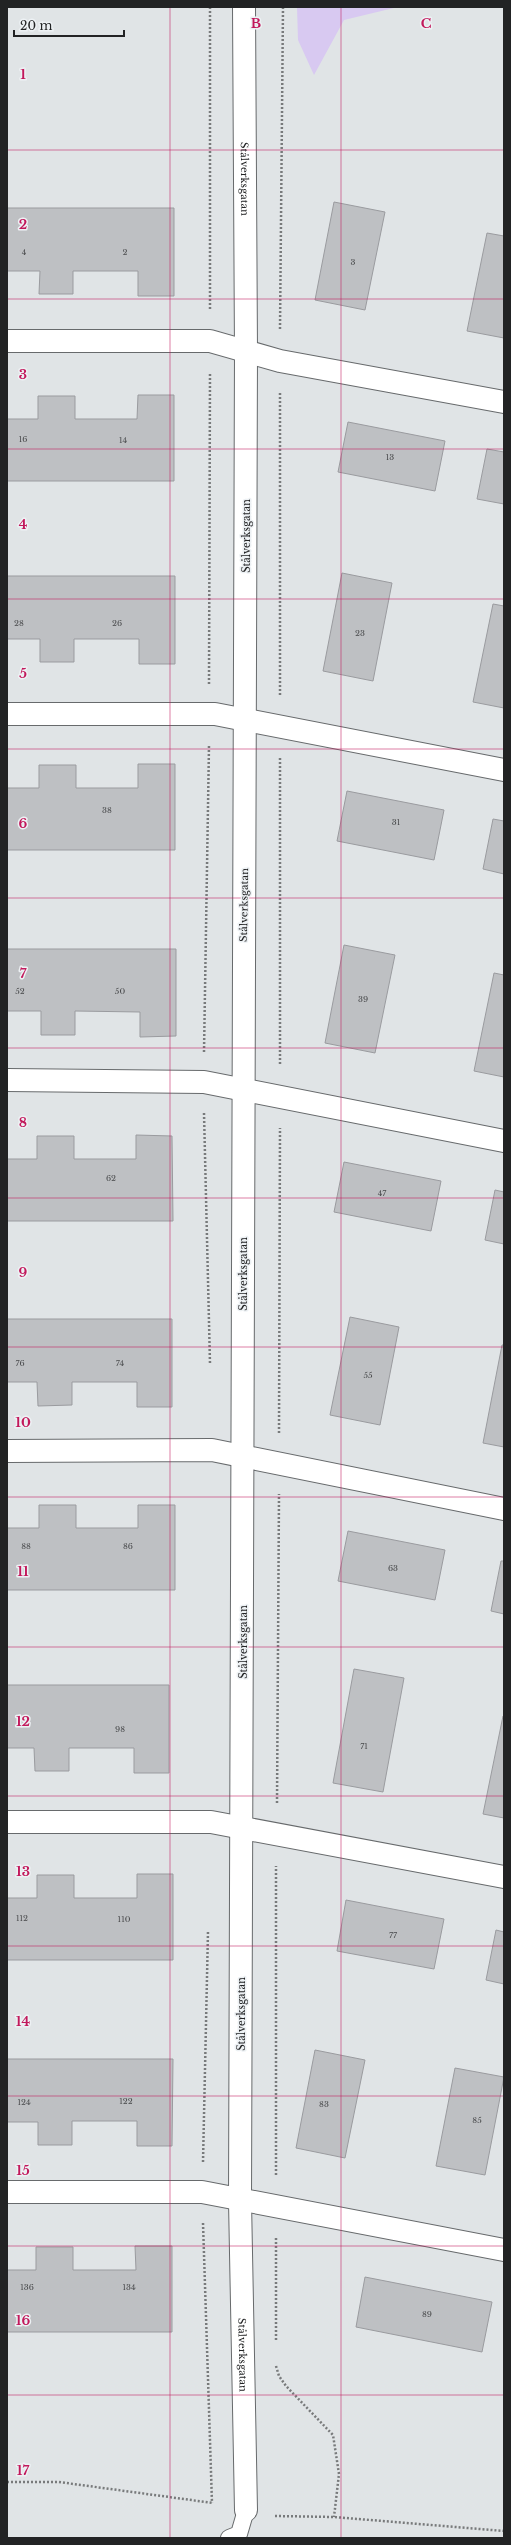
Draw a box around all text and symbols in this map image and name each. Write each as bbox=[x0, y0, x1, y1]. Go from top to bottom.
scale bar bbox=[14, 12, 124, 38]
text: B bbox=[251, 15, 261, 32]
text: C bbox=[421, 15, 432, 32]
text: 20 m bbox=[20, 18, 52, 33]
text: 1 bbox=[20, 66, 26, 83]
street label: Stålverksgatan bbox=[238, 142, 252, 216]
text: 2 bbox=[19, 216, 27, 233]
house number: 4 bbox=[22, 247, 27, 257]
house number: 2 bbox=[123, 247, 128, 257]
house number: 3 bbox=[351, 257, 356, 267]
text: 3 bbox=[19, 366, 27, 383]
house number: 16 bbox=[19, 434, 27, 444]
house number: 14 bbox=[119, 435, 127, 445]
house number: 13 bbox=[386, 452, 394, 462]
street label: Stålverksgatan bbox=[240, 499, 253, 573]
text: 4 bbox=[19, 516, 28, 533]
house number: 28 bbox=[14, 618, 24, 628]
house number: 26 bbox=[112, 618, 122, 628]
house number: 23 bbox=[355, 628, 365, 638]
text: 5 bbox=[19, 665, 27, 682]
house number: 38 bbox=[102, 805, 112, 815]
text: 6 bbox=[19, 815, 28, 832]
house number: 31 bbox=[392, 817, 401, 827]
street label: Stålverksgatan bbox=[237, 868, 251, 942]
text: 7 bbox=[20, 965, 27, 982]
house number: 52 bbox=[15, 986, 25, 996]
house number: 50 bbox=[115, 986, 125, 996]
house number: 39 bbox=[358, 994, 368, 1004]
text: 8 bbox=[19, 1114, 27, 1131]
house number: 62 bbox=[106, 1173, 116, 1183]
house number: 47 bbox=[378, 1188, 387, 1198]
street label: Stålverksgatan bbox=[237, 1237, 250, 1311]
text: 9 bbox=[19, 1264, 28, 1281]
house number: 76 bbox=[15, 1358, 25, 1368]
house number: 74 bbox=[116, 1358, 125, 1368]
house number: 55 bbox=[363, 1370, 373, 1380]
text: 10 bbox=[15, 1414, 31, 1431]
house number: 88 bbox=[21, 1541, 31, 1551]
house number: 86 bbox=[123, 1541, 133, 1551]
text: 11 bbox=[17, 1563, 29, 1580]
house number: 63 bbox=[388, 1563, 398, 1573]
street label: Stålverksgatan bbox=[237, 1605, 250, 1679]
text: 12 bbox=[16, 1713, 30, 1730]
house number: 98 bbox=[115, 1724, 125, 1734]
house number: 71 bbox=[360, 1741, 368, 1751]
text: 13 bbox=[16, 1863, 30, 1880]
house number: 112 bbox=[16, 1913, 28, 1923]
house number: 110 bbox=[118, 1914, 131, 1924]
house number: 77 bbox=[389, 1930, 398, 1940]
street label: Stålverksgatan bbox=[235, 1977, 248, 2051]
text: 14 bbox=[16, 2013, 31, 2030]
house number: 122 bbox=[119, 2096, 133, 2106]
house number: 124 bbox=[17, 2097, 31, 2107]
house number: 83 bbox=[319, 2099, 329, 2109]
house number: 85 bbox=[472, 2115, 482, 2125]
text: 15 bbox=[16, 2162, 30, 2179]
house number: 136 bbox=[20, 2282, 34, 2292]
house number: 134 bbox=[122, 2282, 136, 2292]
house number: 89 bbox=[422, 2309, 432, 2319]
text: 16 bbox=[16, 2312, 30, 2329]
street label: Stålverksgatan bbox=[236, 2318, 250, 2392]
text: 17 bbox=[17, 2462, 29, 2479]

